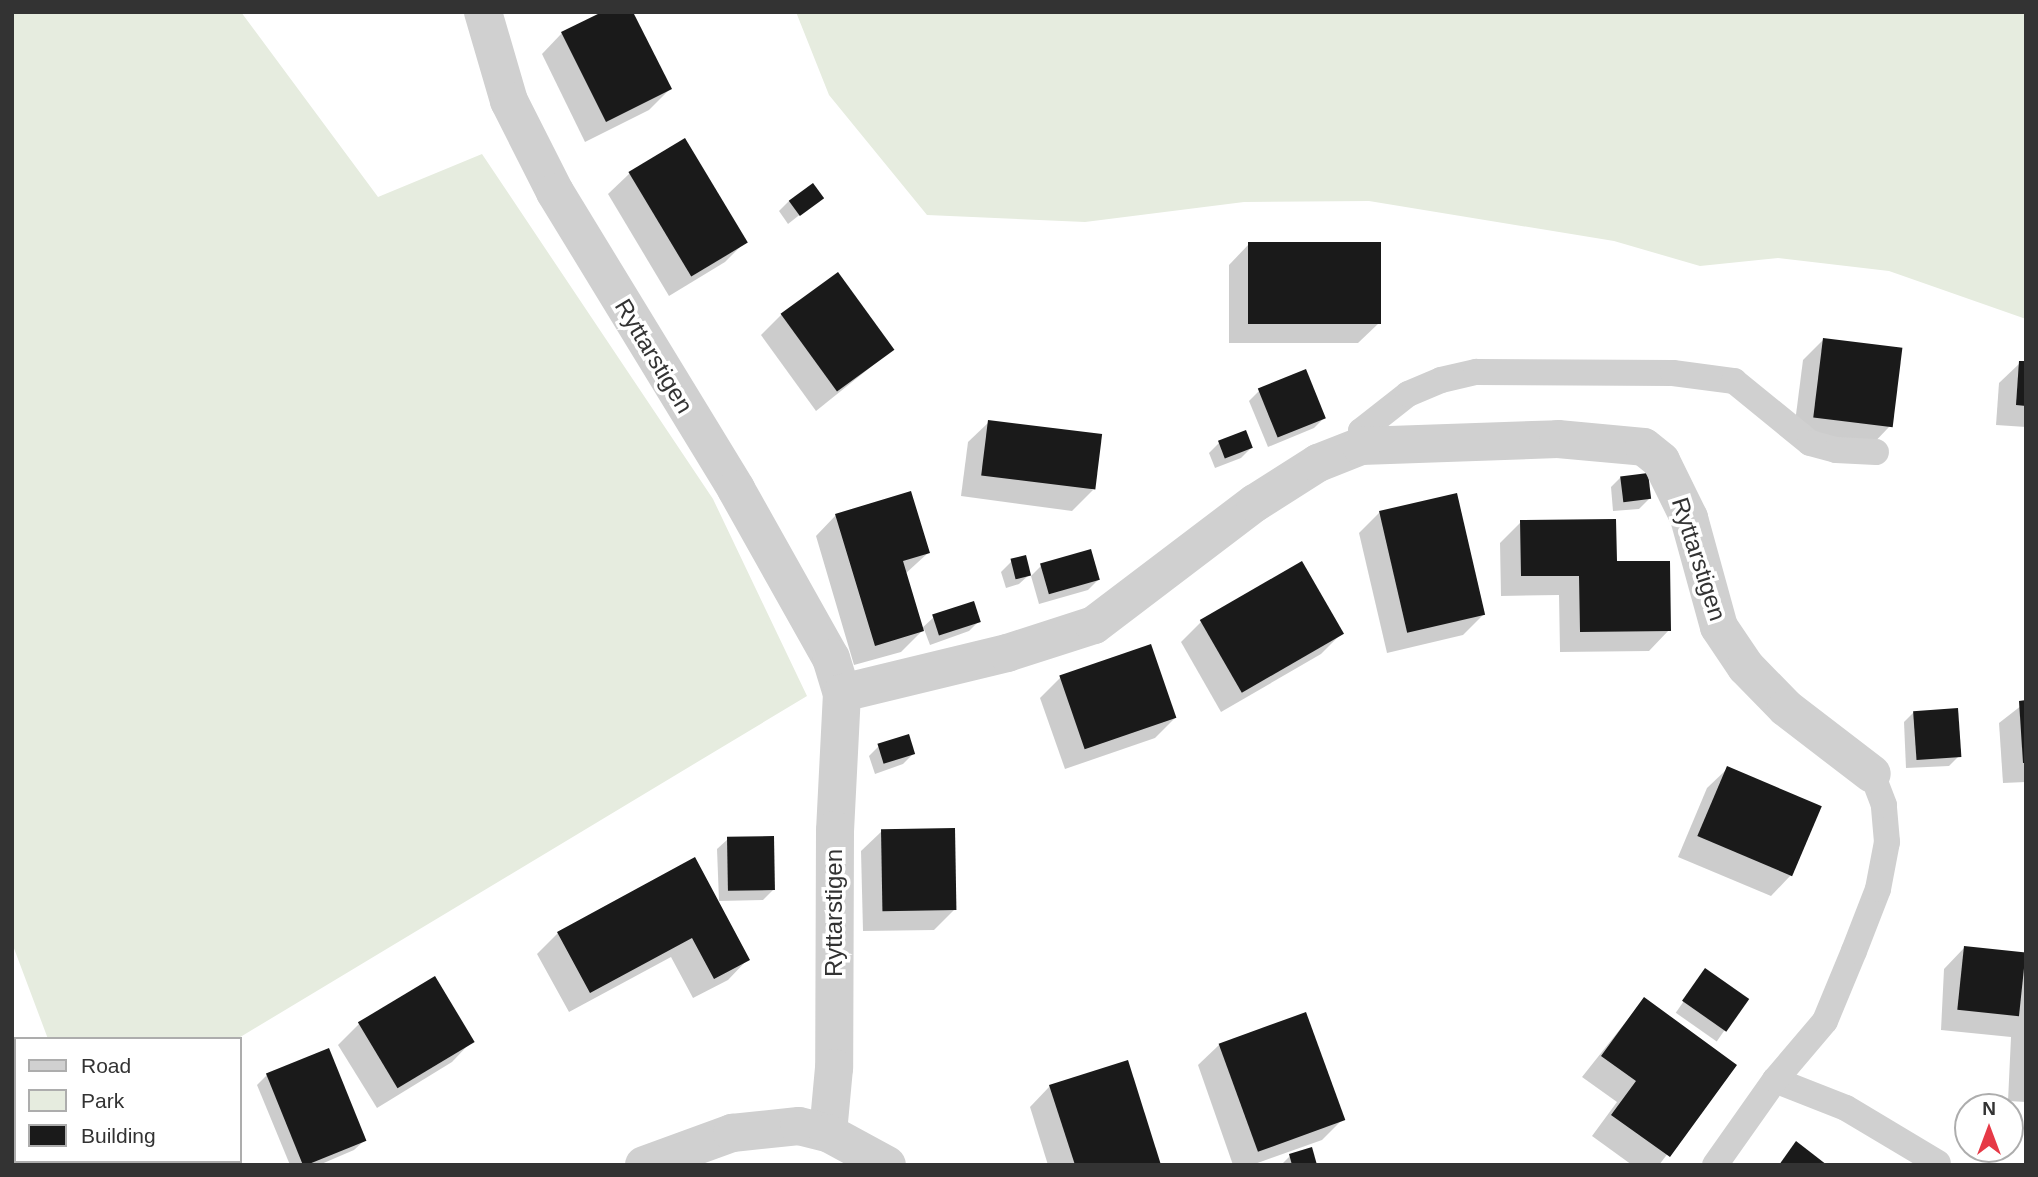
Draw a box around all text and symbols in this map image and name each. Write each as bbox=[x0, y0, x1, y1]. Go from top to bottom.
street label: Ryttarstigen bbox=[609, 294, 699, 418]
street label: Ryttarstigen bbox=[1666, 494, 1732, 624]
street label: Ryttarstigen bbox=[820, 849, 848, 977]
legend bbox=[14, 1037, 242, 1163]
text: Road bbox=[81, 1054, 131, 1077]
text: Park bbox=[81, 1089, 124, 1112]
north arrow bbox=[1954, 1093, 2024, 1163]
text: N bbox=[1982, 1098, 1996, 1119]
text: Building bbox=[81, 1124, 156, 1147]

